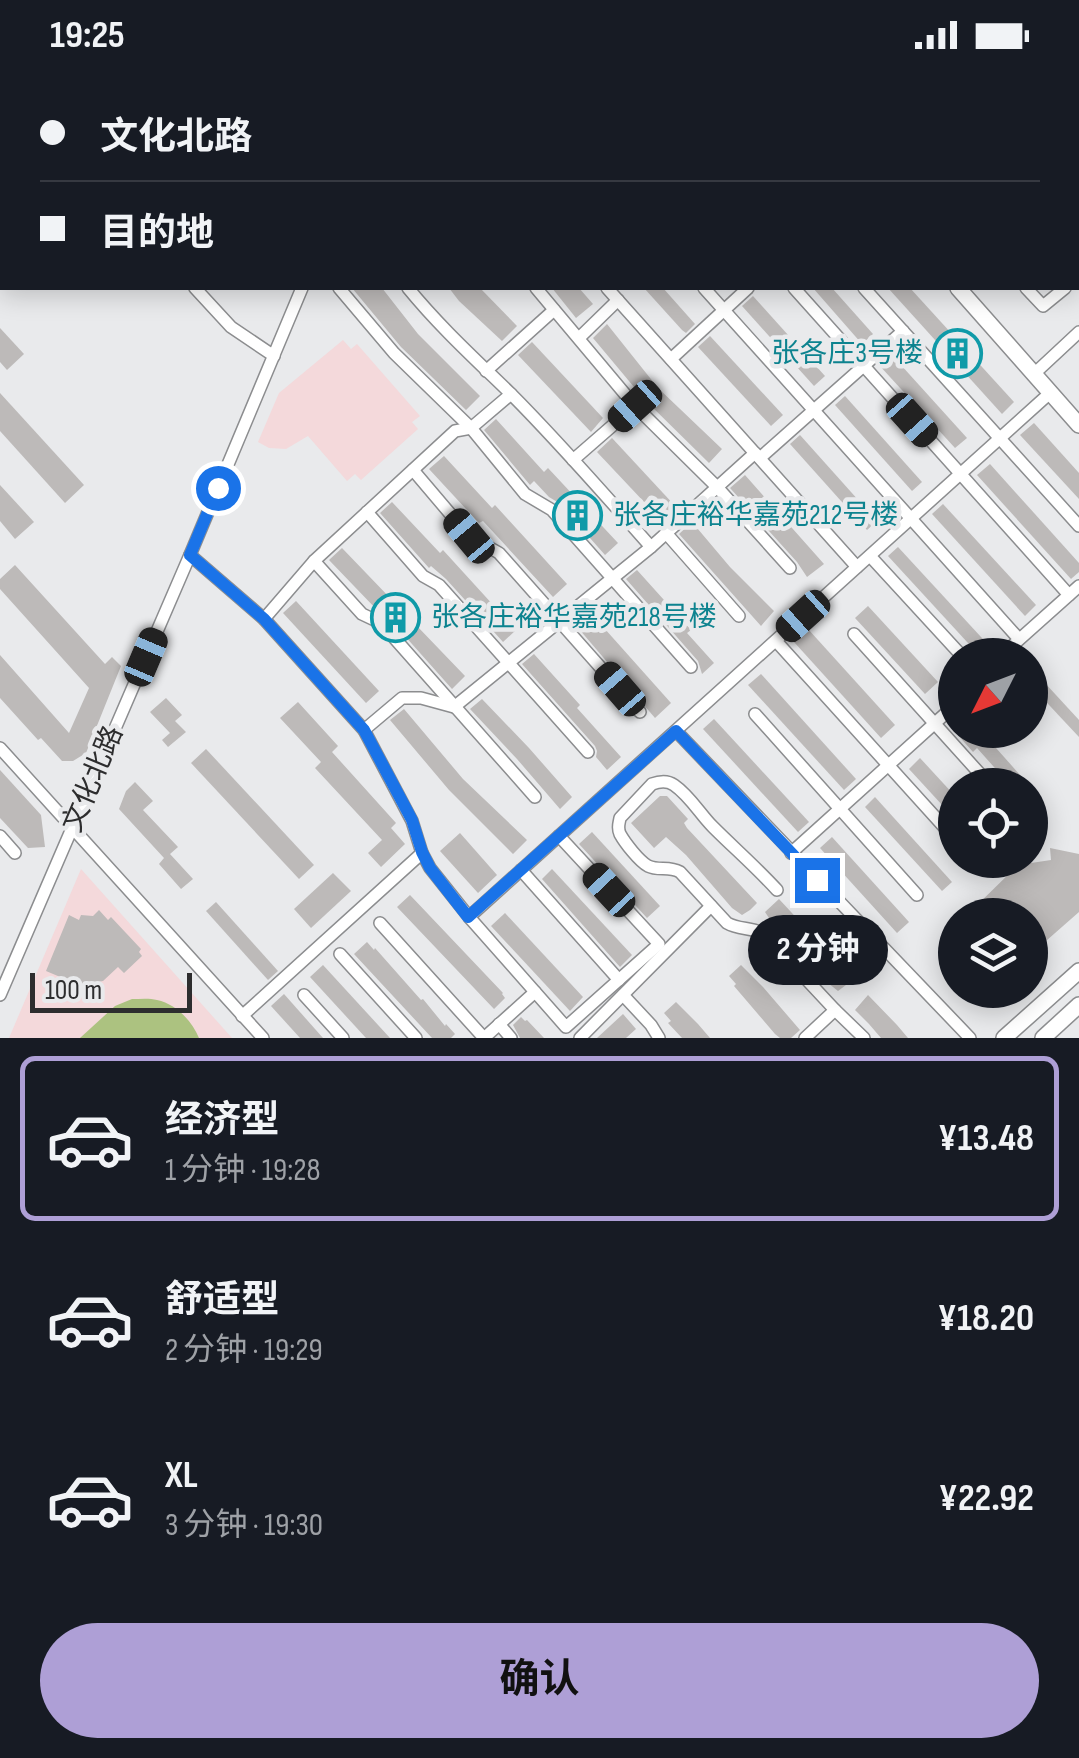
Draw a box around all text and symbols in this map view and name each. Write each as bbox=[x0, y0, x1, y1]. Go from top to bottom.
text: 19:25 bbox=[50, 13, 125, 58]
text: 文化北路 bbox=[100, 115, 252, 160]
text: 目的地 bbox=[100, 211, 214, 256]
building icon: 张各庄3号楼 bbox=[932, 327, 984, 379]
place label: 张各庄3号楼 bbox=[771, 337, 923, 370]
car bbox=[603, 375, 667, 437]
car bbox=[881, 388, 943, 452]
route start bbox=[196, 466, 241, 511]
building icon: 张各庄裕华嘉苑212号楼 bbox=[552, 489, 604, 541]
place label: 张各庄裕华嘉苑212号楼 bbox=[613, 499, 898, 532]
car bbox=[438, 503, 500, 569]
car bbox=[771, 585, 835, 647]
building icon: 张各庄裕华嘉苑218号楼 bbox=[370, 591, 422, 643]
place label: 张各庄裕华嘉苑218号楼 bbox=[431, 601, 717, 634]
car bbox=[120, 624, 172, 690]
north arrow bbox=[938, 638, 1048, 748]
map controls bbox=[938, 638, 1048, 1008]
car bbox=[589, 657, 651, 721]
street label: 文化北路 bbox=[56, 721, 130, 837]
button: locate bbox=[938, 768, 1048, 878]
car bbox=[578, 858, 640, 922]
route end bbox=[795, 858, 840, 903]
button: layers bbox=[938, 898, 1048, 1008]
callout: 2 分钟 bbox=[747, 915, 887, 985]
text: 2 分钟 bbox=[776, 930, 860, 969]
scale bar bbox=[30, 968, 192, 1013]
text: 100 m bbox=[45, 974, 102, 1007]
icon: car bbox=[45, 1094, 135, 1184]
text: 经济型 bbox=[165, 1098, 279, 1143]
text: ¥13.48 bbox=[938, 1116, 1034, 1161]
text: 1 分钟 · 19:28 bbox=[165, 1151, 320, 1190]
icon: car bbox=[45, 1274, 135, 1364]
text: 舒适型 bbox=[165, 1278, 279, 1323]
text: ¥18.20 bbox=[938, 1296, 1034, 1341]
text: 2 分钟 · 19:29 bbox=[165, 1331, 323, 1370]
text: XL bbox=[165, 1453, 198, 1498]
icon: car bbox=[45, 1454, 135, 1544]
text: ¥22.92 bbox=[938, 1476, 1034, 1521]
text: 3 分钟 · 19:30 bbox=[165, 1506, 323, 1545]
button: 确认 bbox=[40, 1623, 1039, 1738]

